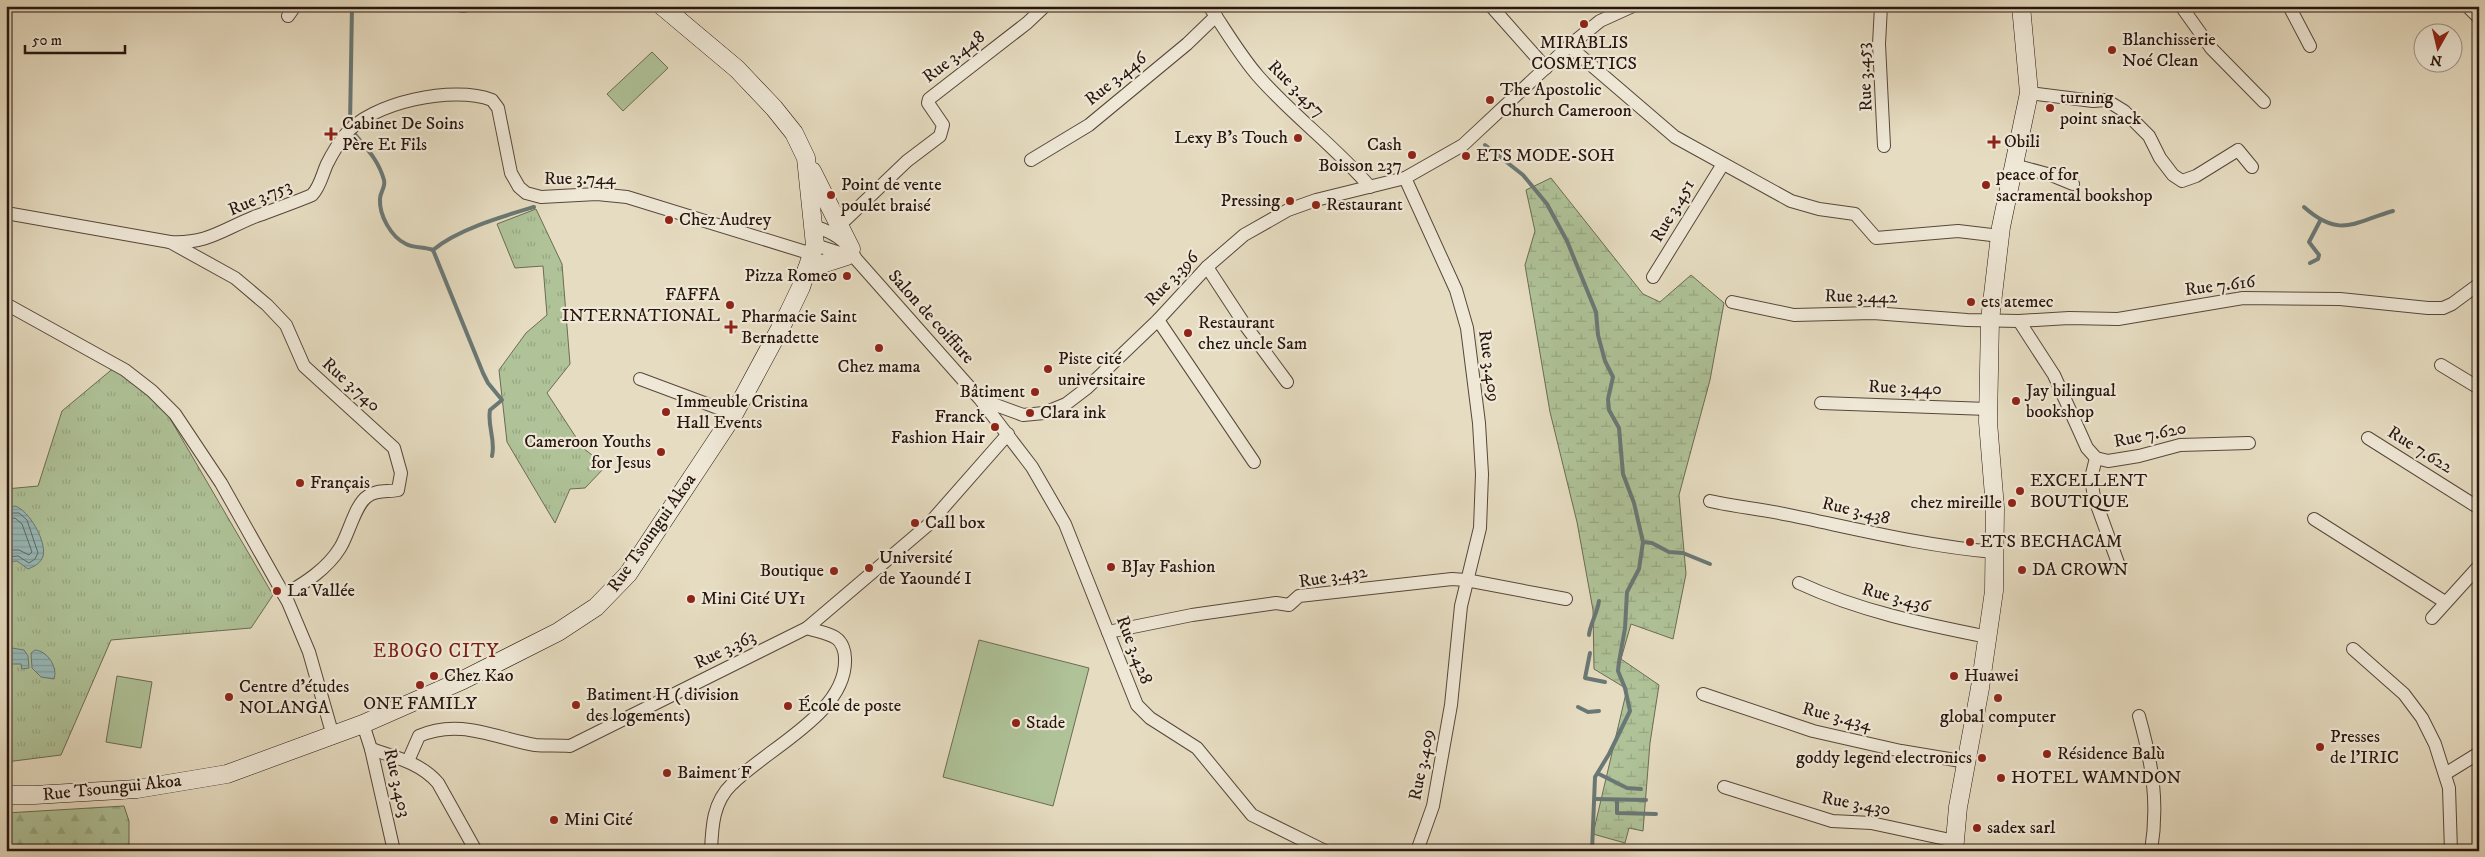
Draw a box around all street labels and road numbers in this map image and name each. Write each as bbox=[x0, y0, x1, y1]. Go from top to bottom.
street label: Rue 3.448 bbox=[919, 26, 989, 88]
street label: Rue 3.453 bbox=[1852, 42, 1878, 112]
street label: Rue 3.446 bbox=[1081, 47, 1152, 111]
street label: Rue 3.457 bbox=[1263, 56, 1329, 122]
street label: Rue 3.744 bbox=[544, 168, 617, 190]
street label: Rue 3.753 bbox=[225, 175, 295, 221]
street label: Rue 3.451 bbox=[1646, 176, 1700, 246]
street label: Rue 3.396 bbox=[1140, 246, 1204, 311]
street label: Salon de coiffure bbox=[883, 266, 979, 368]
street label: Rue 7.616 bbox=[2184, 271, 2257, 301]
street label: Rue 3.442 bbox=[1824, 285, 1898, 309]
street label: Rue 3.409 bbox=[1473, 329, 1505, 403]
street label: Rue 3.740 bbox=[317, 353, 385, 417]
street label: Rue 3.440 bbox=[1868, 376, 1942, 400]
street label: Rue 7.620 bbox=[2112, 417, 2188, 453]
street label: Rue 7.622 bbox=[2383, 421, 2457, 479]
street label: Rue Tsoungui Akoa bbox=[603, 469, 701, 596]
street label: Rue 3.438 bbox=[1820, 492, 1892, 530]
street label: Rue 3.432 bbox=[1297, 561, 1369, 593]
street label: Rue 3.436 bbox=[1860, 578, 1933, 618]
street label: Rue 3.428 bbox=[1111, 613, 1157, 687]
street label: Rue 3.363 bbox=[691, 626, 759, 674]
street label: Rue 3.434 bbox=[1800, 698, 1875, 736]
street label: Rue 3.409 bbox=[1404, 727, 1440, 803]
street label: Rue 3.403 bbox=[378, 746, 416, 820]
street label: Rue Tsoungui Akoa bbox=[41, 770, 183, 806]
street label: Rue 3.430 bbox=[1820, 787, 1892, 821]

